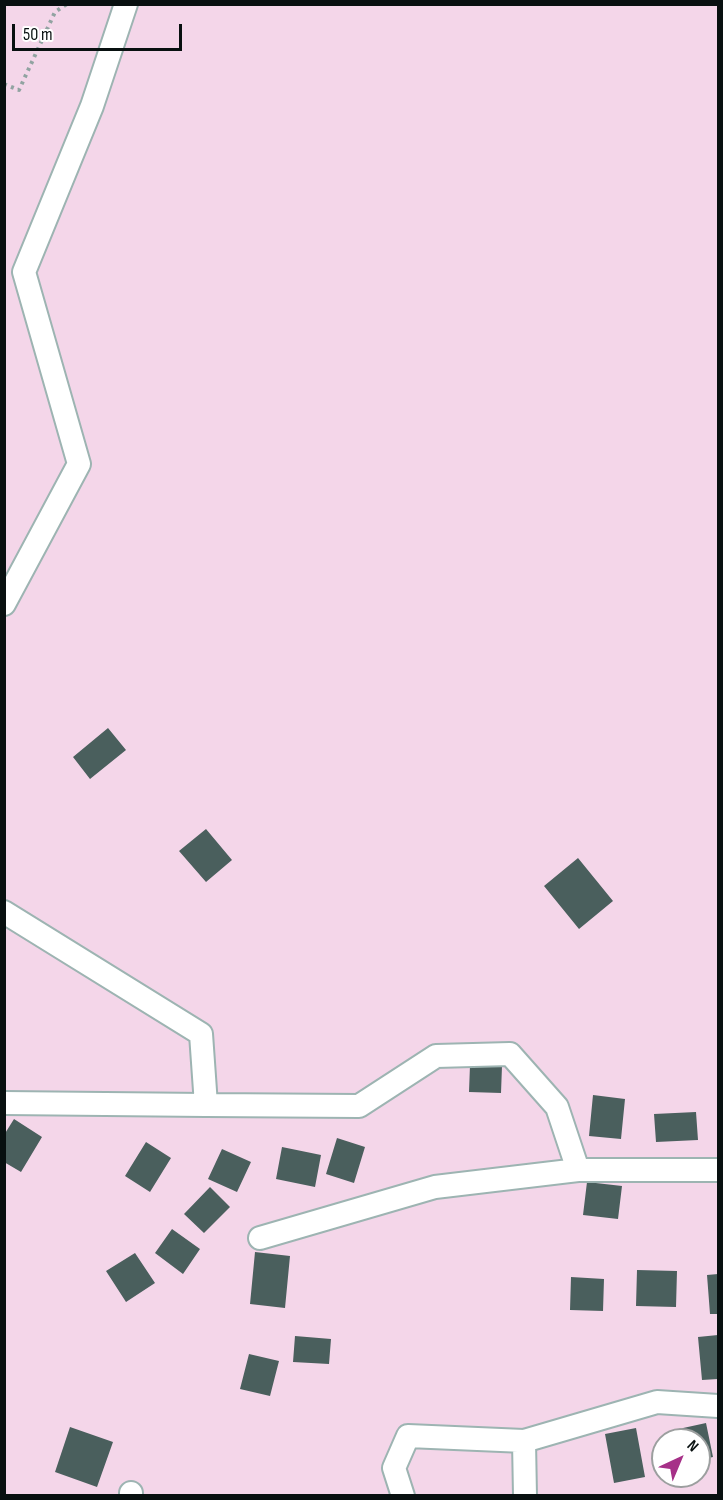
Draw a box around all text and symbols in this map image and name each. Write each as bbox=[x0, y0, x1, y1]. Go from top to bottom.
scale bar bbox=[15, 12, 184, 50]
text: 50 m bbox=[23, 24, 53, 45]
north arrow bbox=[651, 1428, 711, 1488]
text: N bbox=[683, 1436, 702, 1456]

